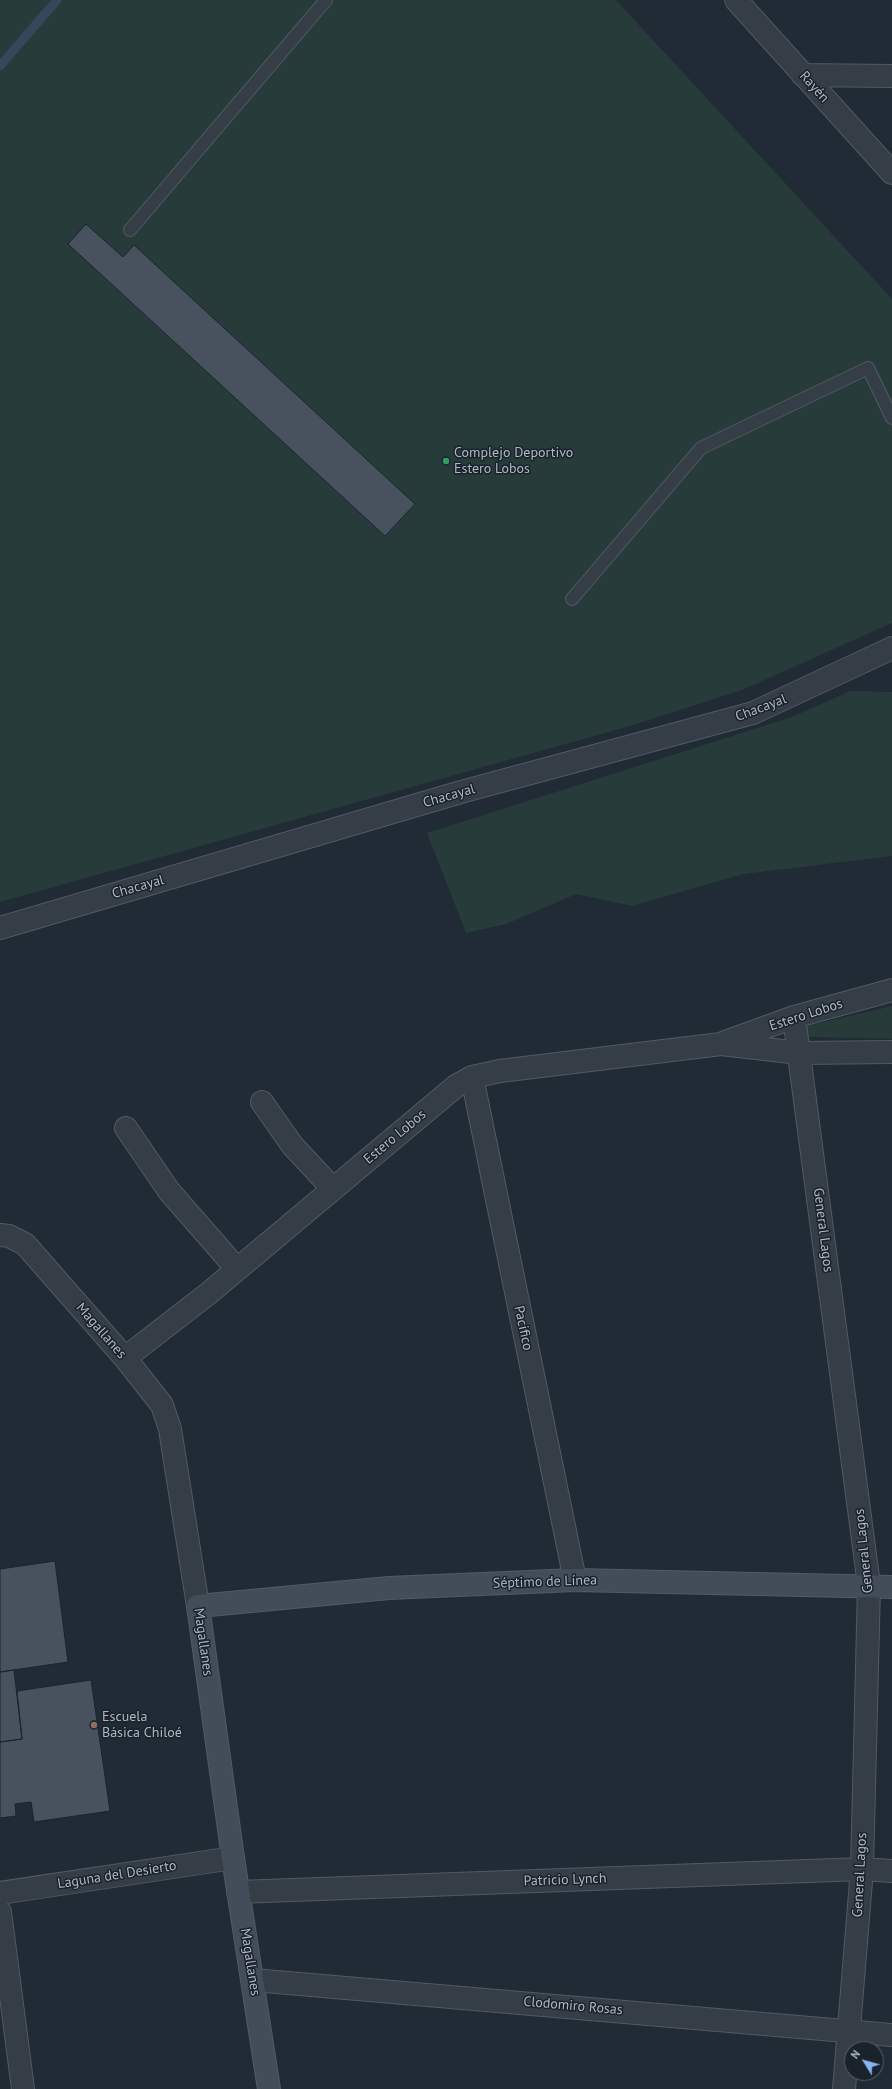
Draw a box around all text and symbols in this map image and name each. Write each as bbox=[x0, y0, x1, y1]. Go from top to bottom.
street label: Rayén bbox=[796, 68, 832, 106]
place label: Complejo Deportivo Estero Lobos bbox=[454, 445, 573, 478]
marker: Complejo Deportivo Estero Lobos bbox=[441, 456, 451, 466]
street label: Chacayal bbox=[733, 691, 789, 725]
street label: Chacayal bbox=[421, 781, 477, 811]
street label: Chacayal bbox=[110, 872, 166, 902]
street label: Estero Lobos bbox=[767, 995, 845, 1035]
street label: Estero Lobos bbox=[360, 1106, 430, 1168]
street label: General Lagos bbox=[809, 1187, 837, 1273]
street label: Magallanes bbox=[72, 1300, 130, 1362]
street label: Pacifico bbox=[510, 1304, 536, 1352]
street label: General Lagos bbox=[851, 1508, 877, 1594]
street label: Séptimo de Línea bbox=[493, 1572, 597, 1592]
street label: Magallanes bbox=[190, 1607, 216, 1677]
place label: Escuela Básica Chiloé bbox=[102, 1709, 182, 1742]
marker: Escuela Básica Chiloé bbox=[89, 1720, 99, 1730]
street label: General Lagos bbox=[849, 1832, 871, 1918]
street label: Laguna del Desierto bbox=[56, 1857, 178, 1893]
street label: Patricio Lynch bbox=[523, 1870, 607, 1890]
street label: Magallanes bbox=[236, 1927, 264, 1997]
street label: Clodomiro Rosas bbox=[523, 1993, 623, 2019]
north arrow bbox=[844, 2041, 884, 2081]
text: N bbox=[847, 2047, 863, 2061]

